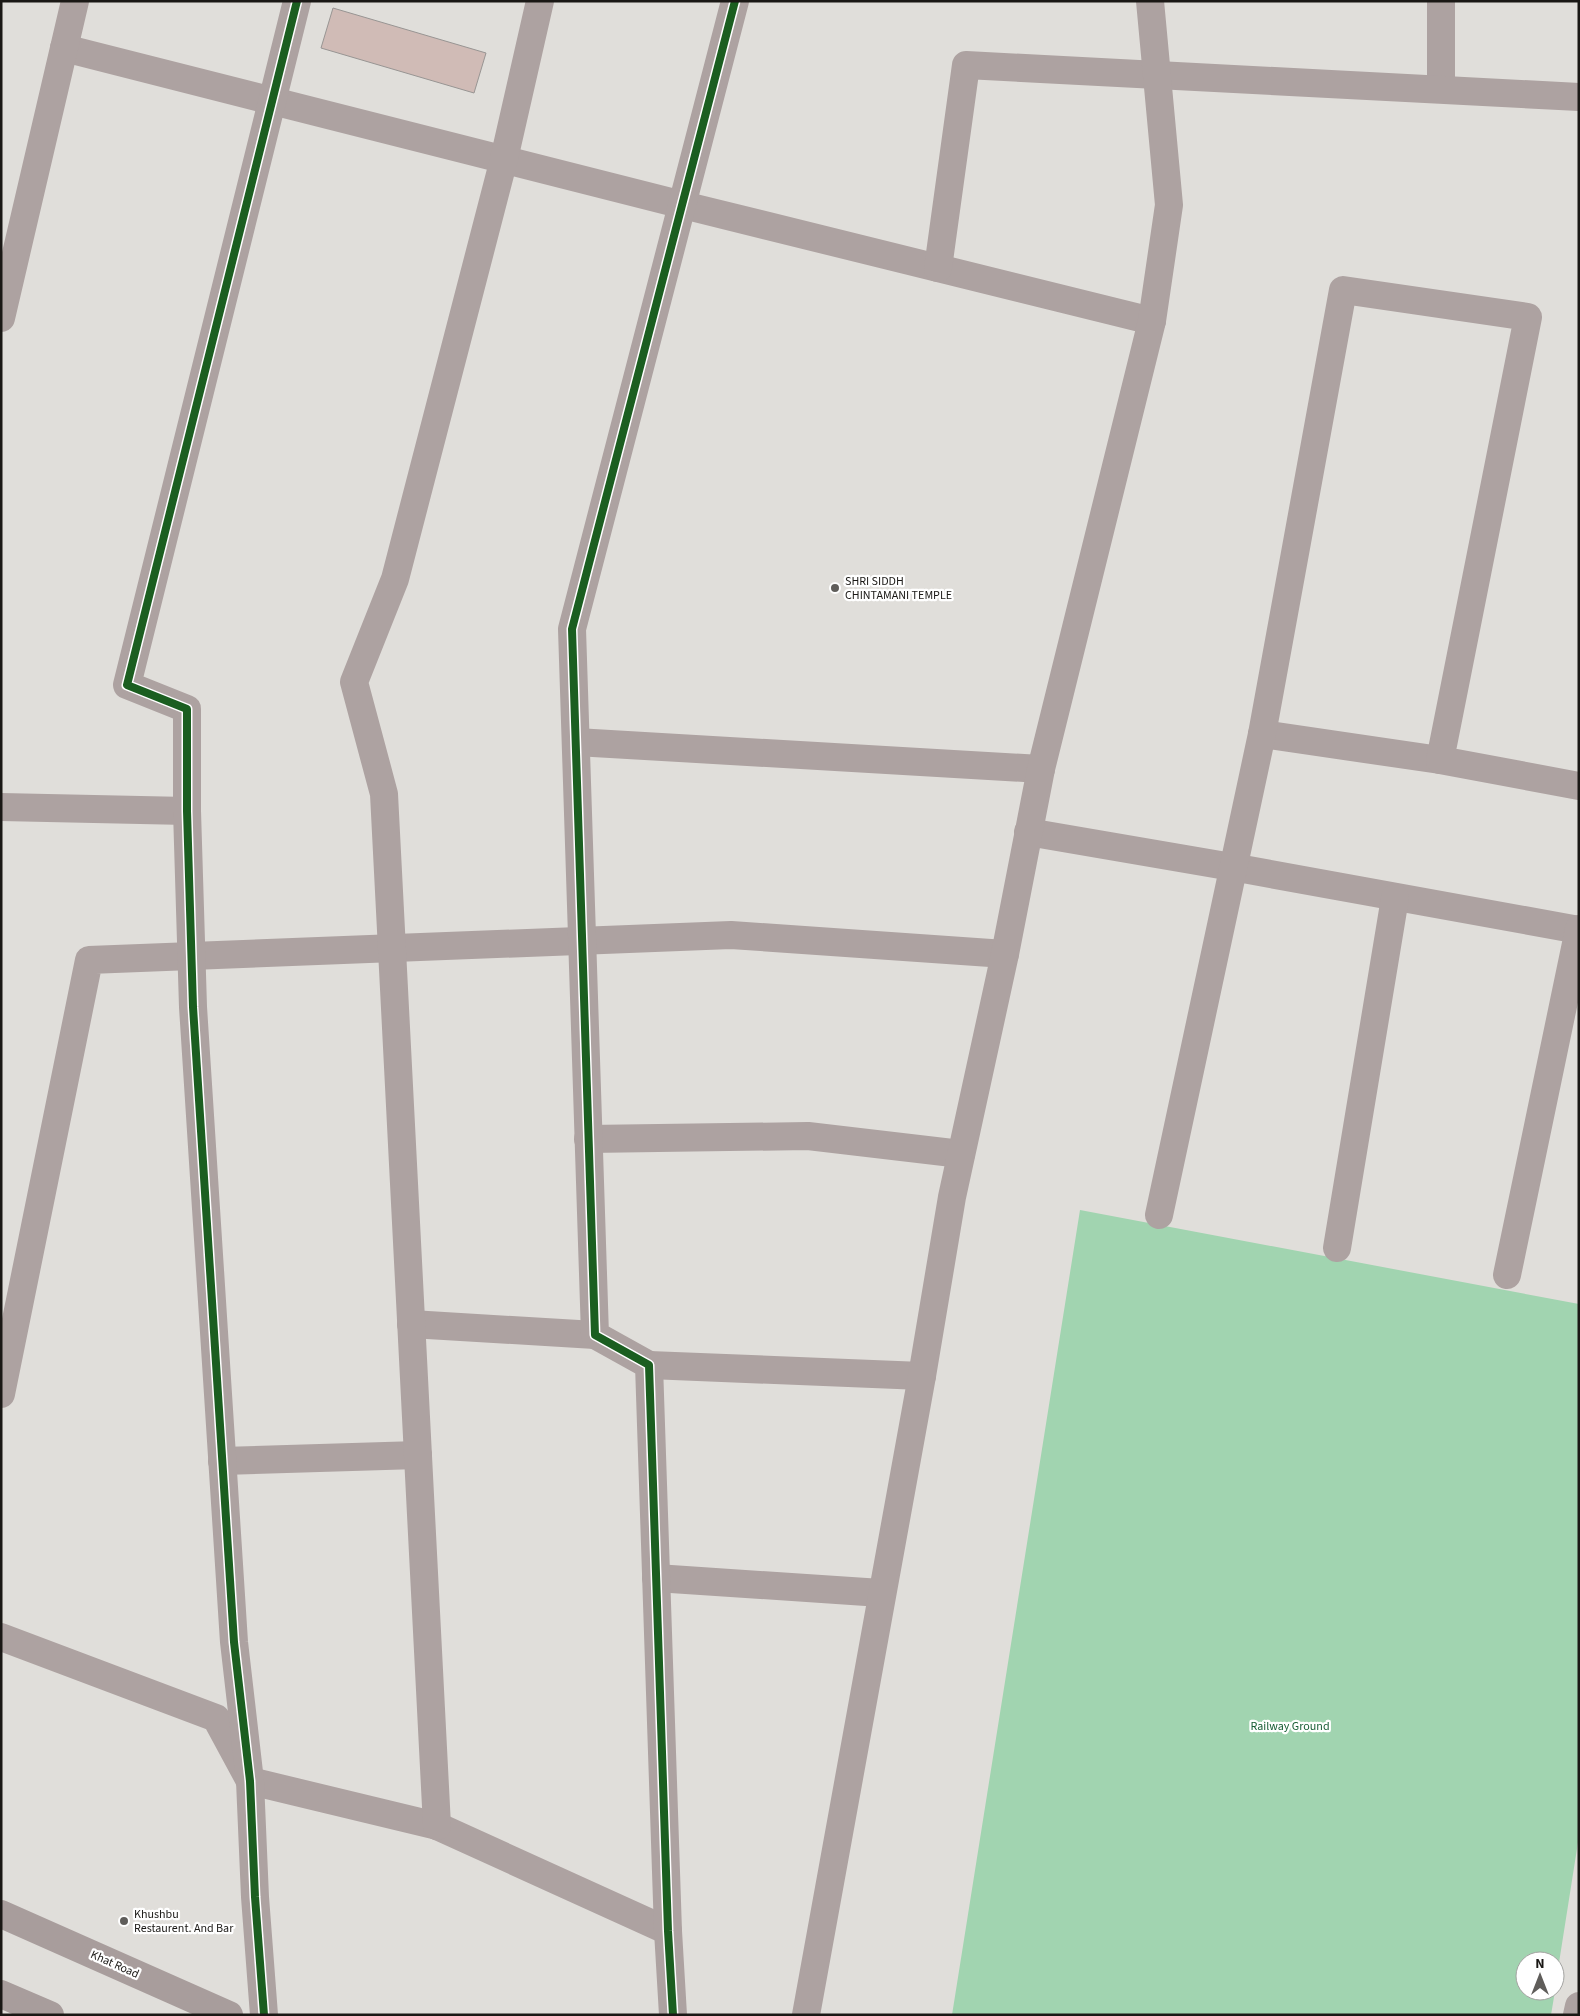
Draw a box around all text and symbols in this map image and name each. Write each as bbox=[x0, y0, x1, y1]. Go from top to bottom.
place label: SHRI SIDDH CHINTAMANI TEMPLE bbox=[845, 573, 952, 604]
marker: SHRI SIDDH CHINTAMANI TEMPLE bbox=[829, 582, 841, 594]
park label: Railway Ground bbox=[1250, 1718, 1330, 1735]
place label: Khushbu Restaurent. And Bar bbox=[134, 1906, 234, 1937]
marker: Khushbu Restaurent. And Bar bbox=[118, 1915, 130, 1927]
street label: Khat Road bbox=[88, 1946, 142, 1983]
north arrow bbox=[1515, 1951, 1565, 2001]
text: N bbox=[1535, 1954, 1545, 1974]

